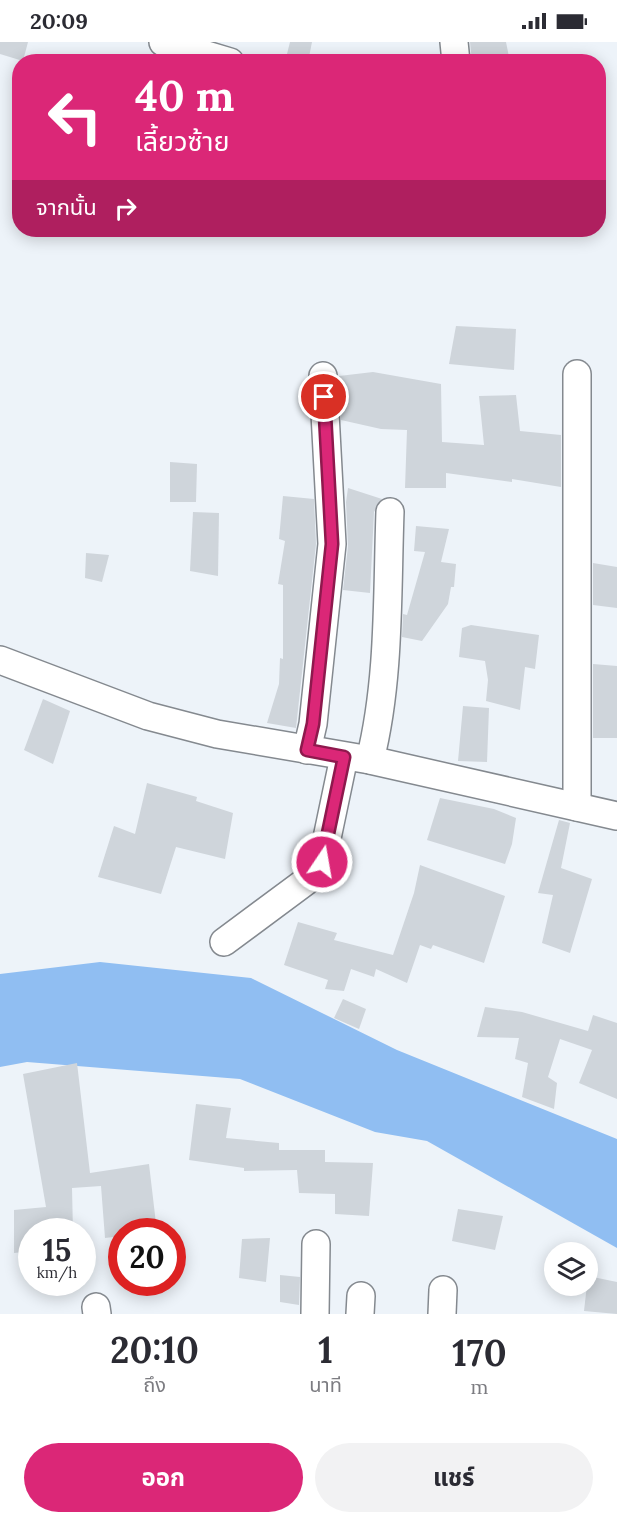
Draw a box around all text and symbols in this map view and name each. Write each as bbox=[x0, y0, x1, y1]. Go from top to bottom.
text: 20:09 bbox=[30, 7, 88, 35]
text: 40 m bbox=[135, 69, 234, 123]
icon: left bbox=[36, 78, 114, 156]
text: เลี้ยวซ้าย bbox=[135, 124, 229, 158]
icon: right bbox=[109, 192, 142, 225]
text: จากนั้น bbox=[36, 193, 97, 221]
pin bbox=[298, 371, 349, 422]
icon: arrive bbox=[307, 380, 340, 413]
position arrow bbox=[290, 830, 354, 894]
speed limit sign: 20 bbox=[108, 1218, 186, 1296]
text: 15 bbox=[43, 1231, 71, 1269]
map controls bbox=[544, 1242, 598, 1296]
button: layers bbox=[544, 1242, 598, 1296]
text: km/h bbox=[37, 1263, 77, 1282]
text: 20:10 bbox=[110, 1327, 199, 1373]
text: 1 bbox=[318, 1327, 333, 1373]
text: 170 bbox=[452, 1330, 507, 1376]
text: ถึง bbox=[143, 1372, 166, 1397]
text: นาที bbox=[309, 1372, 342, 1397]
text: m bbox=[470, 1374, 488, 1399]
button: ออก bbox=[24, 1443, 303, 1512]
button: แชร์ bbox=[315, 1443, 593, 1512]

